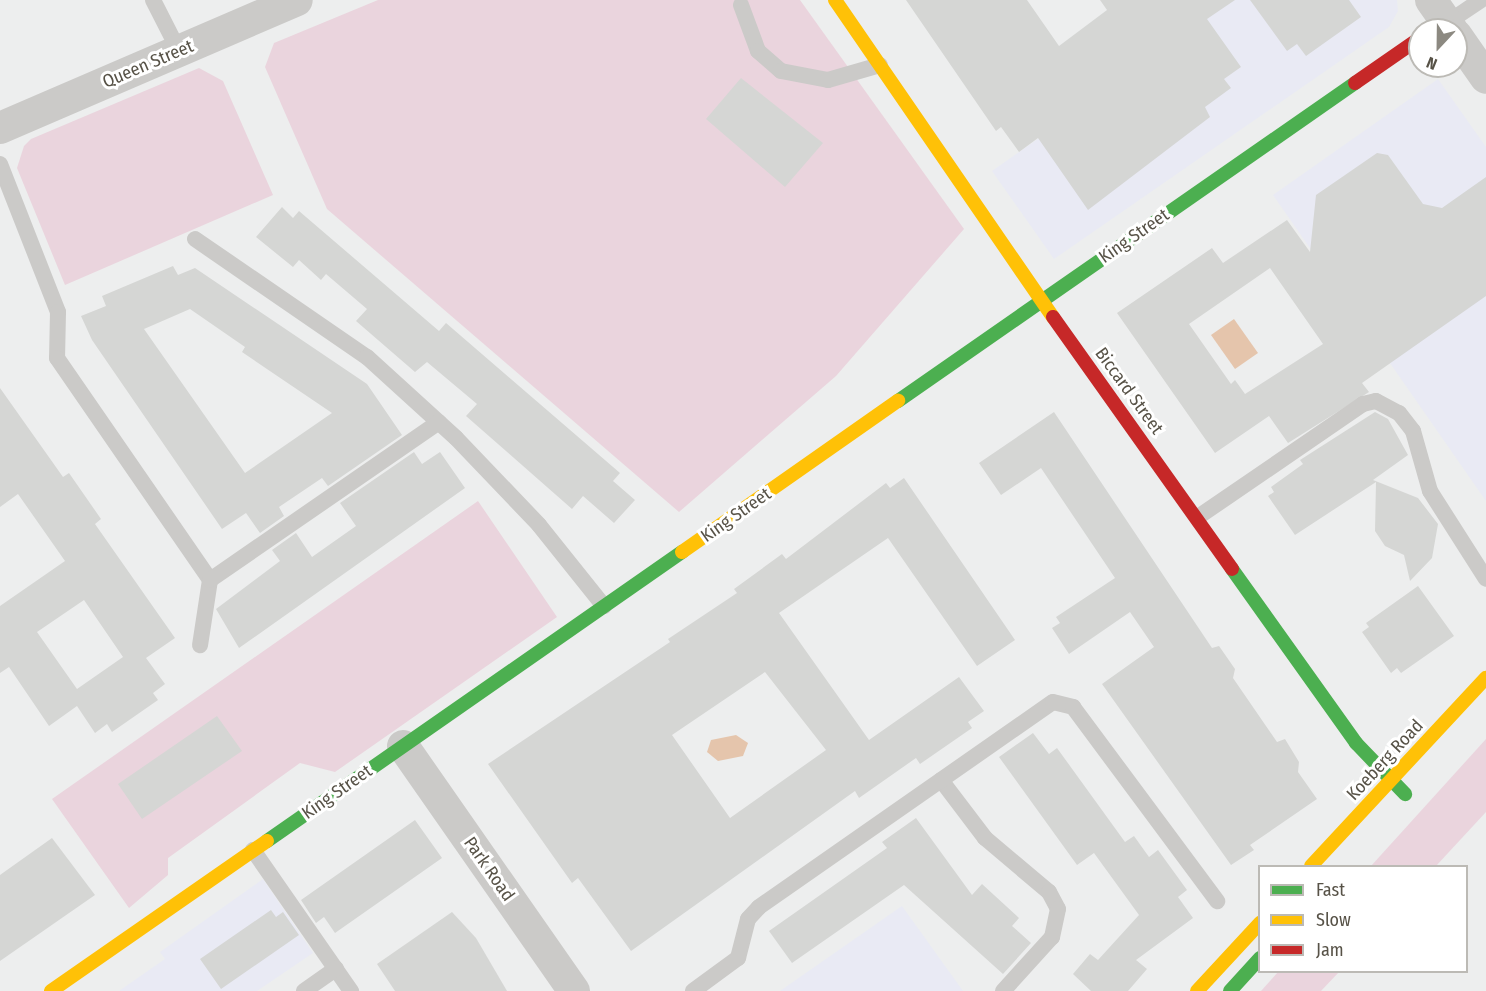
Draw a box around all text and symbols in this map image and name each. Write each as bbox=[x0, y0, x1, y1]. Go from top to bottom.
north arrow bbox=[1408, 18, 1468, 78]
street label: Queen Street bbox=[99, 35, 197, 93]
text: N bbox=[1424, 53, 1440, 74]
street label: King Street bbox=[1095, 204, 1173, 268]
street label: Biccard Street bbox=[1090, 343, 1168, 439]
street label: King Street bbox=[697, 483, 775, 547]
street label: Koeberg Road bbox=[1342, 715, 1428, 805]
street label: King Street bbox=[298, 760, 376, 824]
street label: Park Road bbox=[459, 833, 519, 905]
legend bbox=[1258, 865, 1468, 973]
text: Fast bbox=[1316, 879, 1345, 901]
text: Slow bbox=[1316, 909, 1351, 931]
text: Jam bbox=[1316, 939, 1344, 961]

